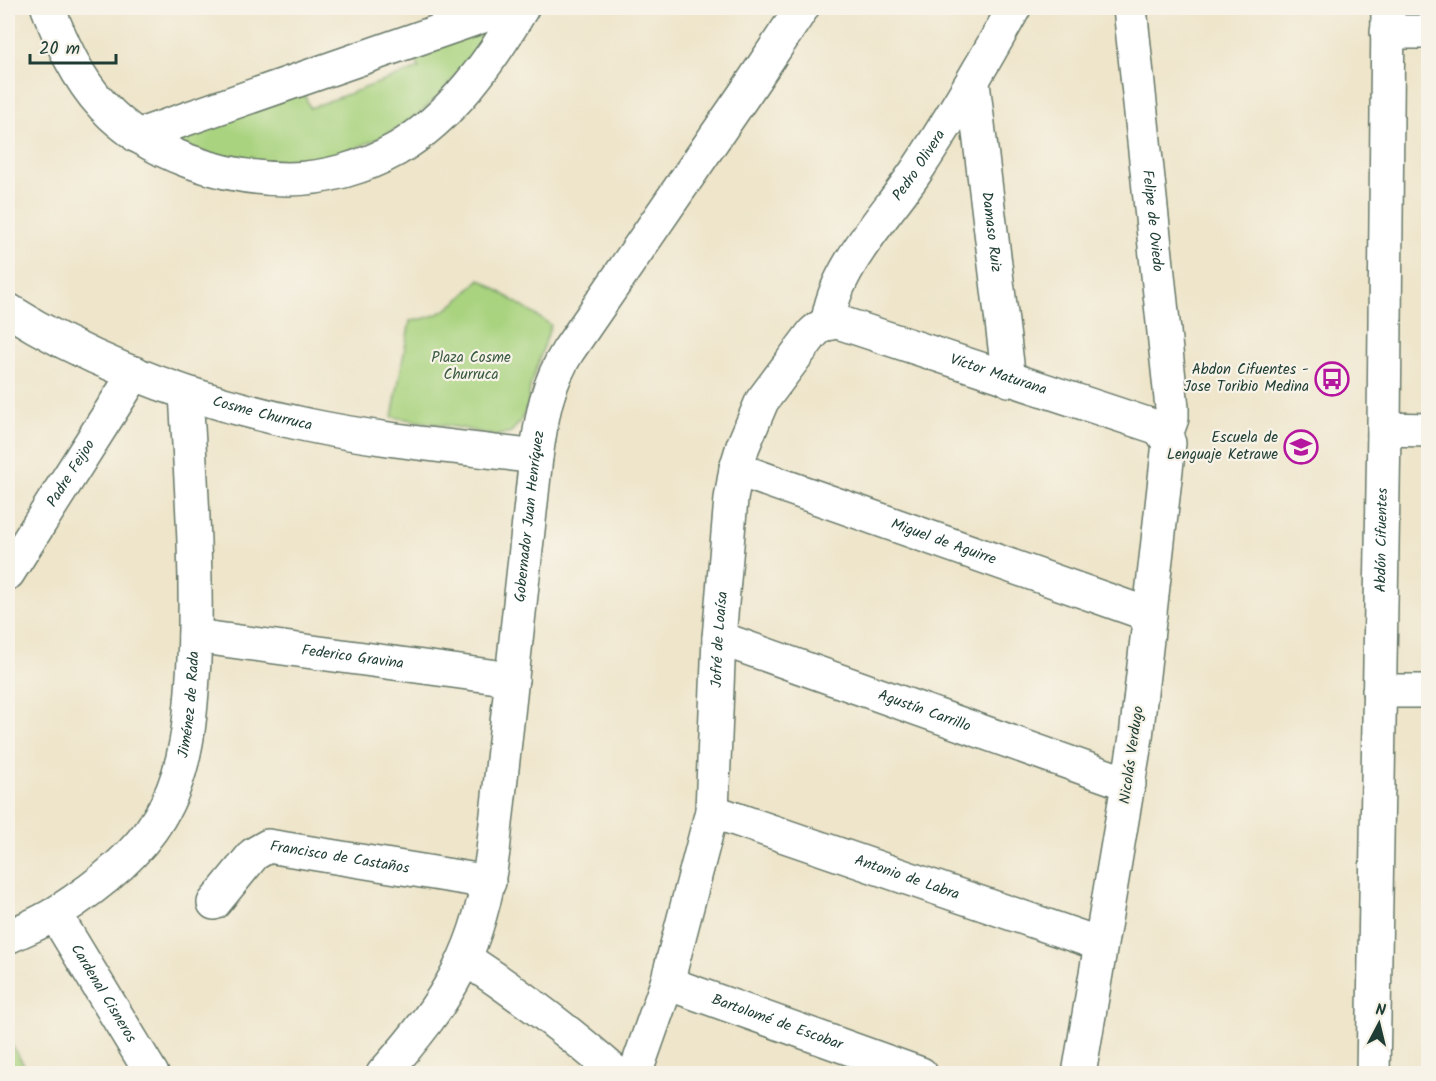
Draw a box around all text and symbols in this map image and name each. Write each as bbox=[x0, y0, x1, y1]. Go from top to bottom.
scale bar bbox=[30, 27, 116, 65]
text: 20 m bbox=[39, 35, 80, 64]
street label: Pedro Olivera bbox=[886, 125, 952, 206]
street label: Felipe de Oviedo bbox=[1135, 169, 1170, 273]
street label: Damaso Ruiz bbox=[974, 190, 1008, 274]
park label: Plaza Cosme Churruca bbox=[431, 346, 511, 387]
street label: Víctor Maturana bbox=[947, 348, 1050, 402]
place label: Abdon Cifuentes - Jose Toribio Medina bbox=[1184, 358, 1309, 399]
bus stop icon: Abdon Cifuentes - Jose Toribio Medina bbox=[1314, 361, 1350, 397]
street label: Cosme Churruca bbox=[210, 390, 314, 438]
place label: Escuela de Lenguaje Ketrawe bbox=[1167, 426, 1278, 467]
street label: Gobernador Juan Henríquez bbox=[508, 429, 552, 603]
school or university icon: Escuela de Lenguaje Ketrawe bbox=[1283, 429, 1319, 465]
street label: Padre Feijoo bbox=[41, 435, 102, 512]
street label: Abdón Cifuentes bbox=[1369, 487, 1395, 593]
street label: Miguel de Aguirre bbox=[887, 513, 1000, 572]
street label: Jofré de Loaísa bbox=[705, 590, 735, 688]
street label: Federico Gravina bbox=[300, 639, 405, 676]
street label: Jiménez de Rada bbox=[171, 651, 206, 760]
street label: Agustín Carrillo bbox=[875, 684, 974, 739]
street label: Nicolás Verdugo bbox=[1113, 704, 1151, 806]
street label: Francisco de Castaños bbox=[268, 835, 412, 881]
street label: Antonio de Labra bbox=[851, 849, 963, 907]
street label: Cardenal Cisneros bbox=[64, 939, 143, 1048]
street label: Bartolomé de Escobar bbox=[708, 988, 847, 1057]
north arrow bbox=[1349, 994, 1409, 1054]
text: N bbox=[1374, 998, 1387, 1024]

